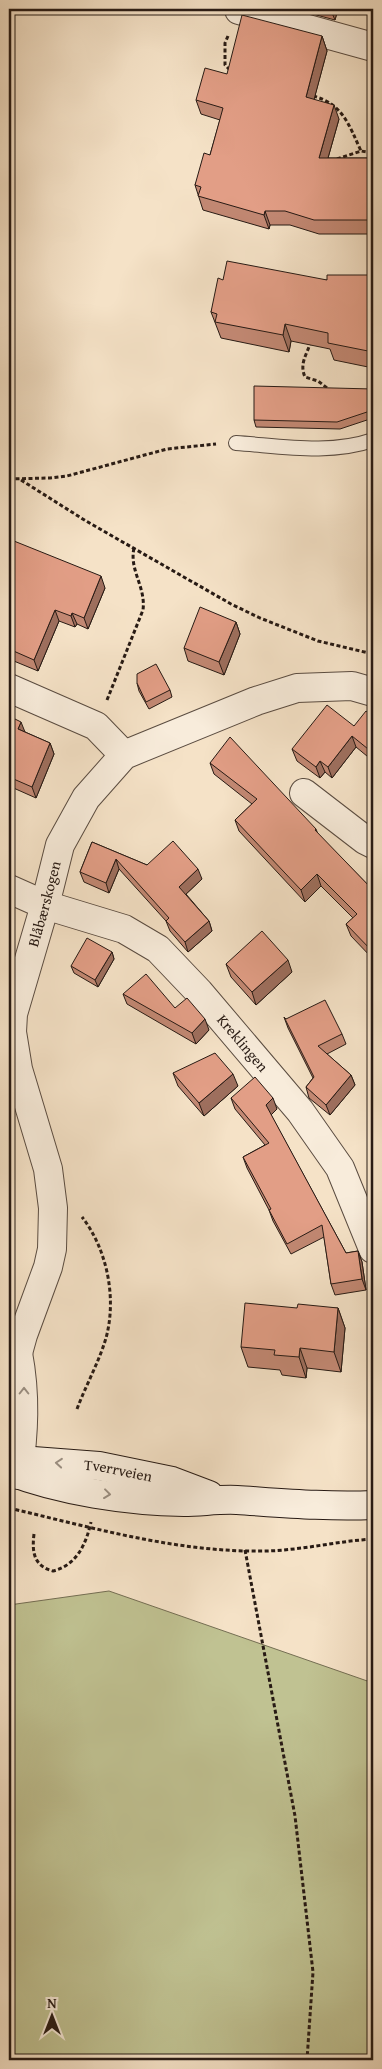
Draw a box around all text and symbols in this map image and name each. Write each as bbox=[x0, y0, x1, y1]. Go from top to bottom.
street label: Blåbærskogen bbox=[22, 858, 66, 949]
street label: Kreklingen bbox=[212, 1010, 274, 1077]
one-way arrow bbox=[19, 1387, 29, 1394]
street label: Tverrveien bbox=[83, 1454, 155, 1487]
one-way arrow bbox=[54, 1457, 62, 1468]
one-way arrow bbox=[103, 1488, 111, 1499]
north arrow bbox=[28, 1992, 78, 2042]
text: N bbox=[47, 1993, 57, 2013]

